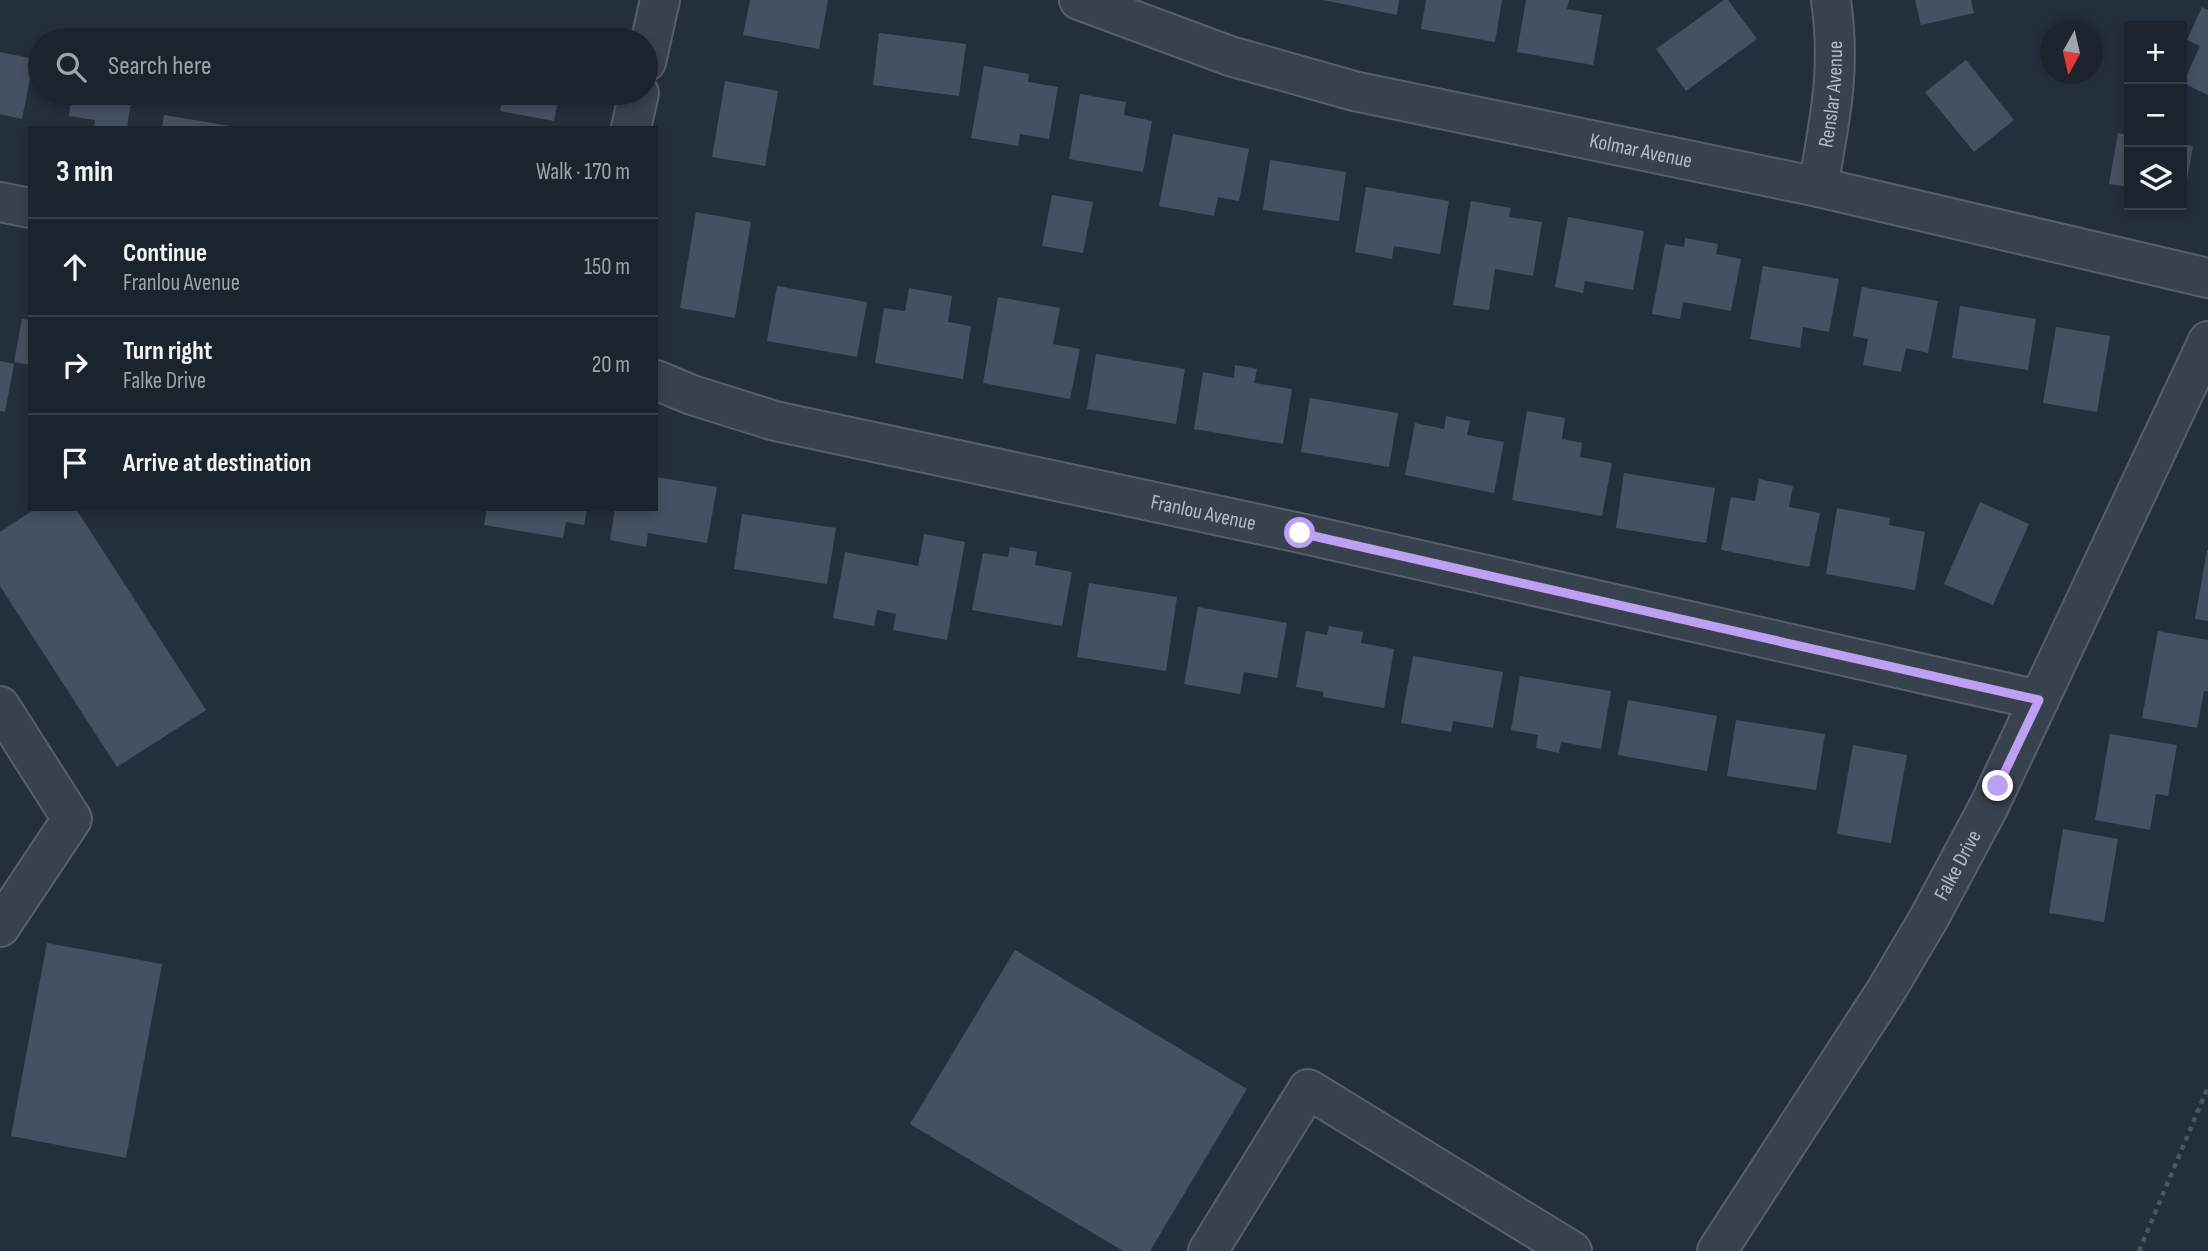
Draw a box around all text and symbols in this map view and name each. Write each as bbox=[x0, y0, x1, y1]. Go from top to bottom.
north arrow bbox=[2040, 21, 2103, 84]
map controls bbox=[2124, 21, 2187, 210]
button: + bbox=[2124, 21, 2187, 84]
search box bbox=[28, 28, 658, 105]
street label: Renslar Avenue bbox=[1813, 40, 1847, 149]
icon: search bbox=[52, 48, 90, 86]
text: Search here bbox=[108, 51, 211, 82]
button: − bbox=[2124, 84, 2187, 147]
street label: Kolmar Avenue bbox=[1588, 128, 1695, 173]
button: layers bbox=[2124, 147, 2187, 210]
text: 3 min bbox=[56, 154, 113, 190]
text: Walk · 170 m bbox=[536, 158, 630, 186]
text: Continue bbox=[123, 238, 207, 269]
icon: ahead bbox=[56, 248, 94, 286]
text: 150 m bbox=[584, 253, 630, 281]
text: Franlou Avenue bbox=[123, 269, 240, 297]
text: Turn right bbox=[123, 336, 212, 367]
icon: right bbox=[56, 346, 94, 384]
text: 20 m bbox=[592, 351, 630, 379]
text: Falke Drive bbox=[123, 367, 206, 395]
icon: arrive bbox=[56, 444, 94, 482]
text: Arrive at destination bbox=[123, 448, 311, 479]
street label: Franlou Avenue bbox=[1148, 489, 1258, 536]
route start bbox=[1284, 517, 1315, 548]
route end bbox=[1982, 770, 2013, 801]
street label: Falke Drive bbox=[1929, 826, 1986, 904]

